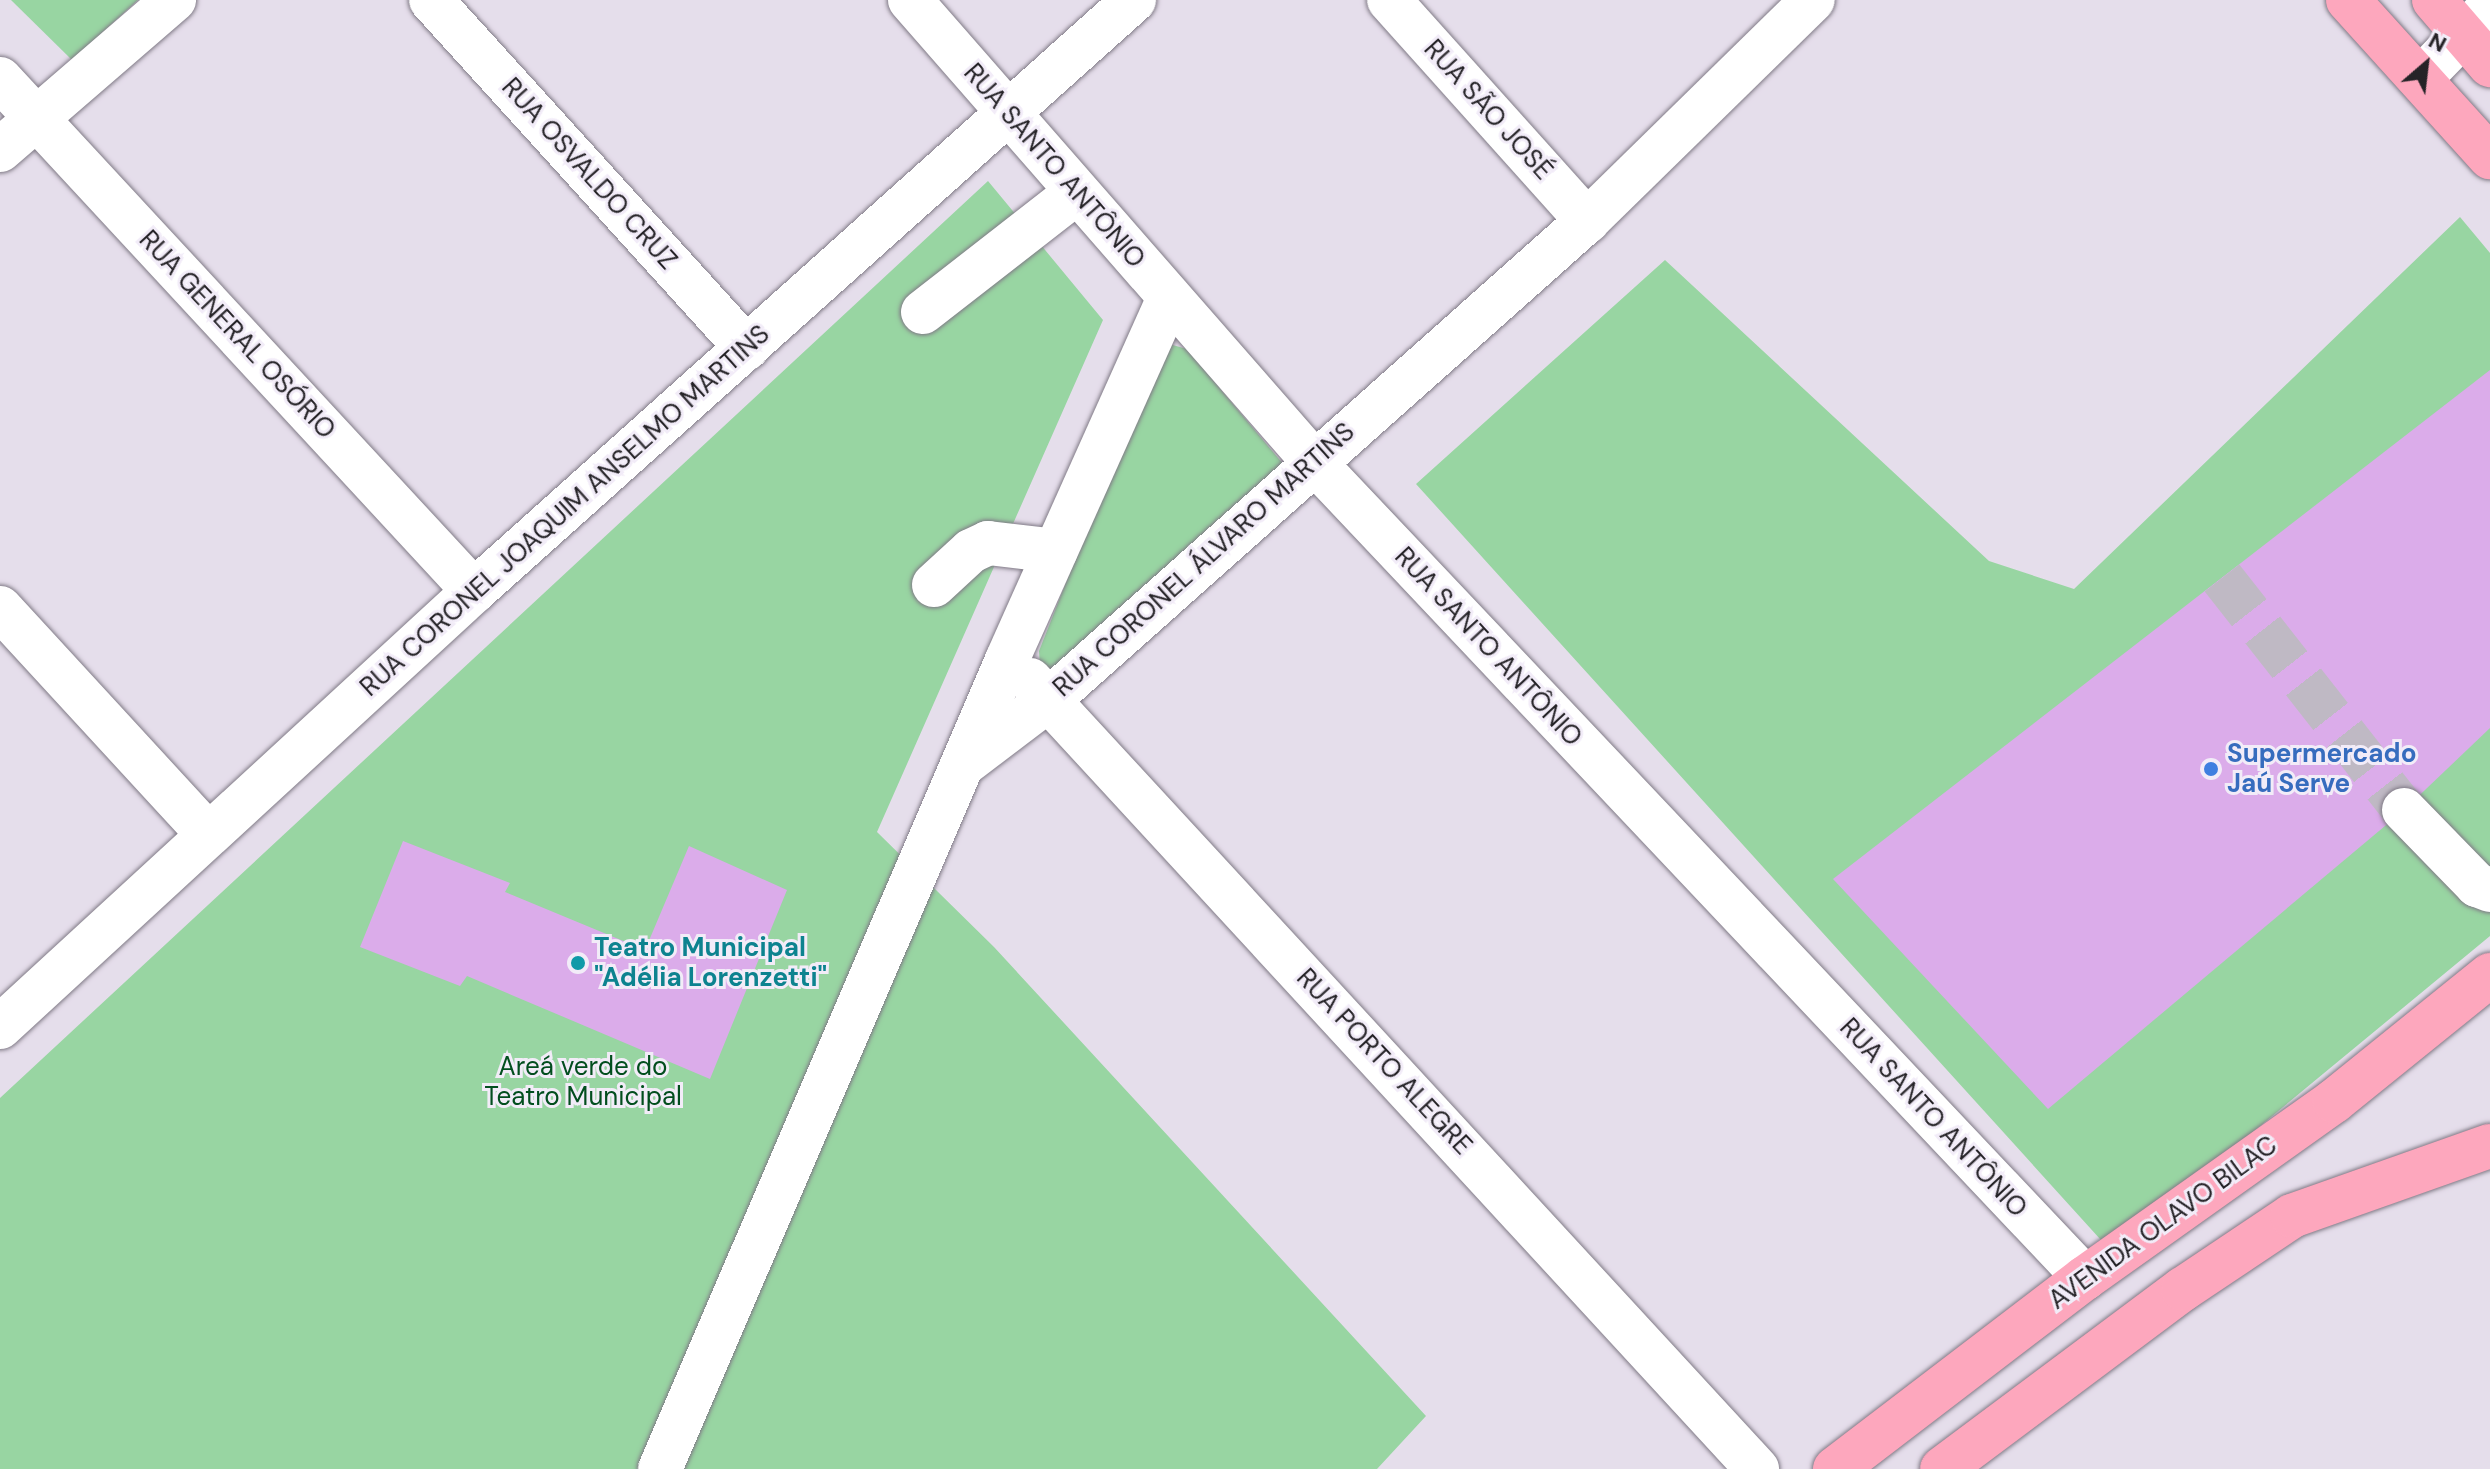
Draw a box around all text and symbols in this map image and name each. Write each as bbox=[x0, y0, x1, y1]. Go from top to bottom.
north arrow bbox=[2386, 24, 2466, 104]
text: N bbox=[2424, 26, 2451, 59]
street label: RUA SÃO JOSÉ bbox=[1417, 34, 1559, 186]
street label: RUA SANTO ANTÔNIO bbox=[957, 58, 1151, 274]
street label: RUA OSVALDO CRUZ bbox=[495, 72, 683, 276]
street label: RUA GENERAL OSÓRIO bbox=[132, 224, 342, 446]
street label: RUA CORONEL JOAQUIM ANSELMO MARTINS bbox=[354, 319, 776, 703]
street label: RUA CORONEL ÁLVARO MARTINS bbox=[1047, 417, 1361, 703]
street label: RUA SANTO ANTÔNIO bbox=[1388, 541, 1588, 753]
place label: Supermercado Jaú Serve bbox=[2227, 738, 2416, 800]
marker: Supermercado Jaú Serve bbox=[2202, 760, 2220, 778]
place label: Teatro Municipal "Adélia Lorenzetti" bbox=[594, 932, 827, 994]
marker: Teatro Municipal "Adélia Lorenzetti" bbox=[569, 954, 587, 972]
street label: RUA PORTO ALEGRE bbox=[1290, 963, 1478, 1161]
street label: RUA SANTO ANTÔNIO bbox=[1833, 1012, 2033, 1224]
park label: Areá verde do Teatro Municipal bbox=[484, 1051, 682, 1112]
street label: AVENIDA OLAVO BILAC bbox=[2043, 1130, 2283, 1316]

